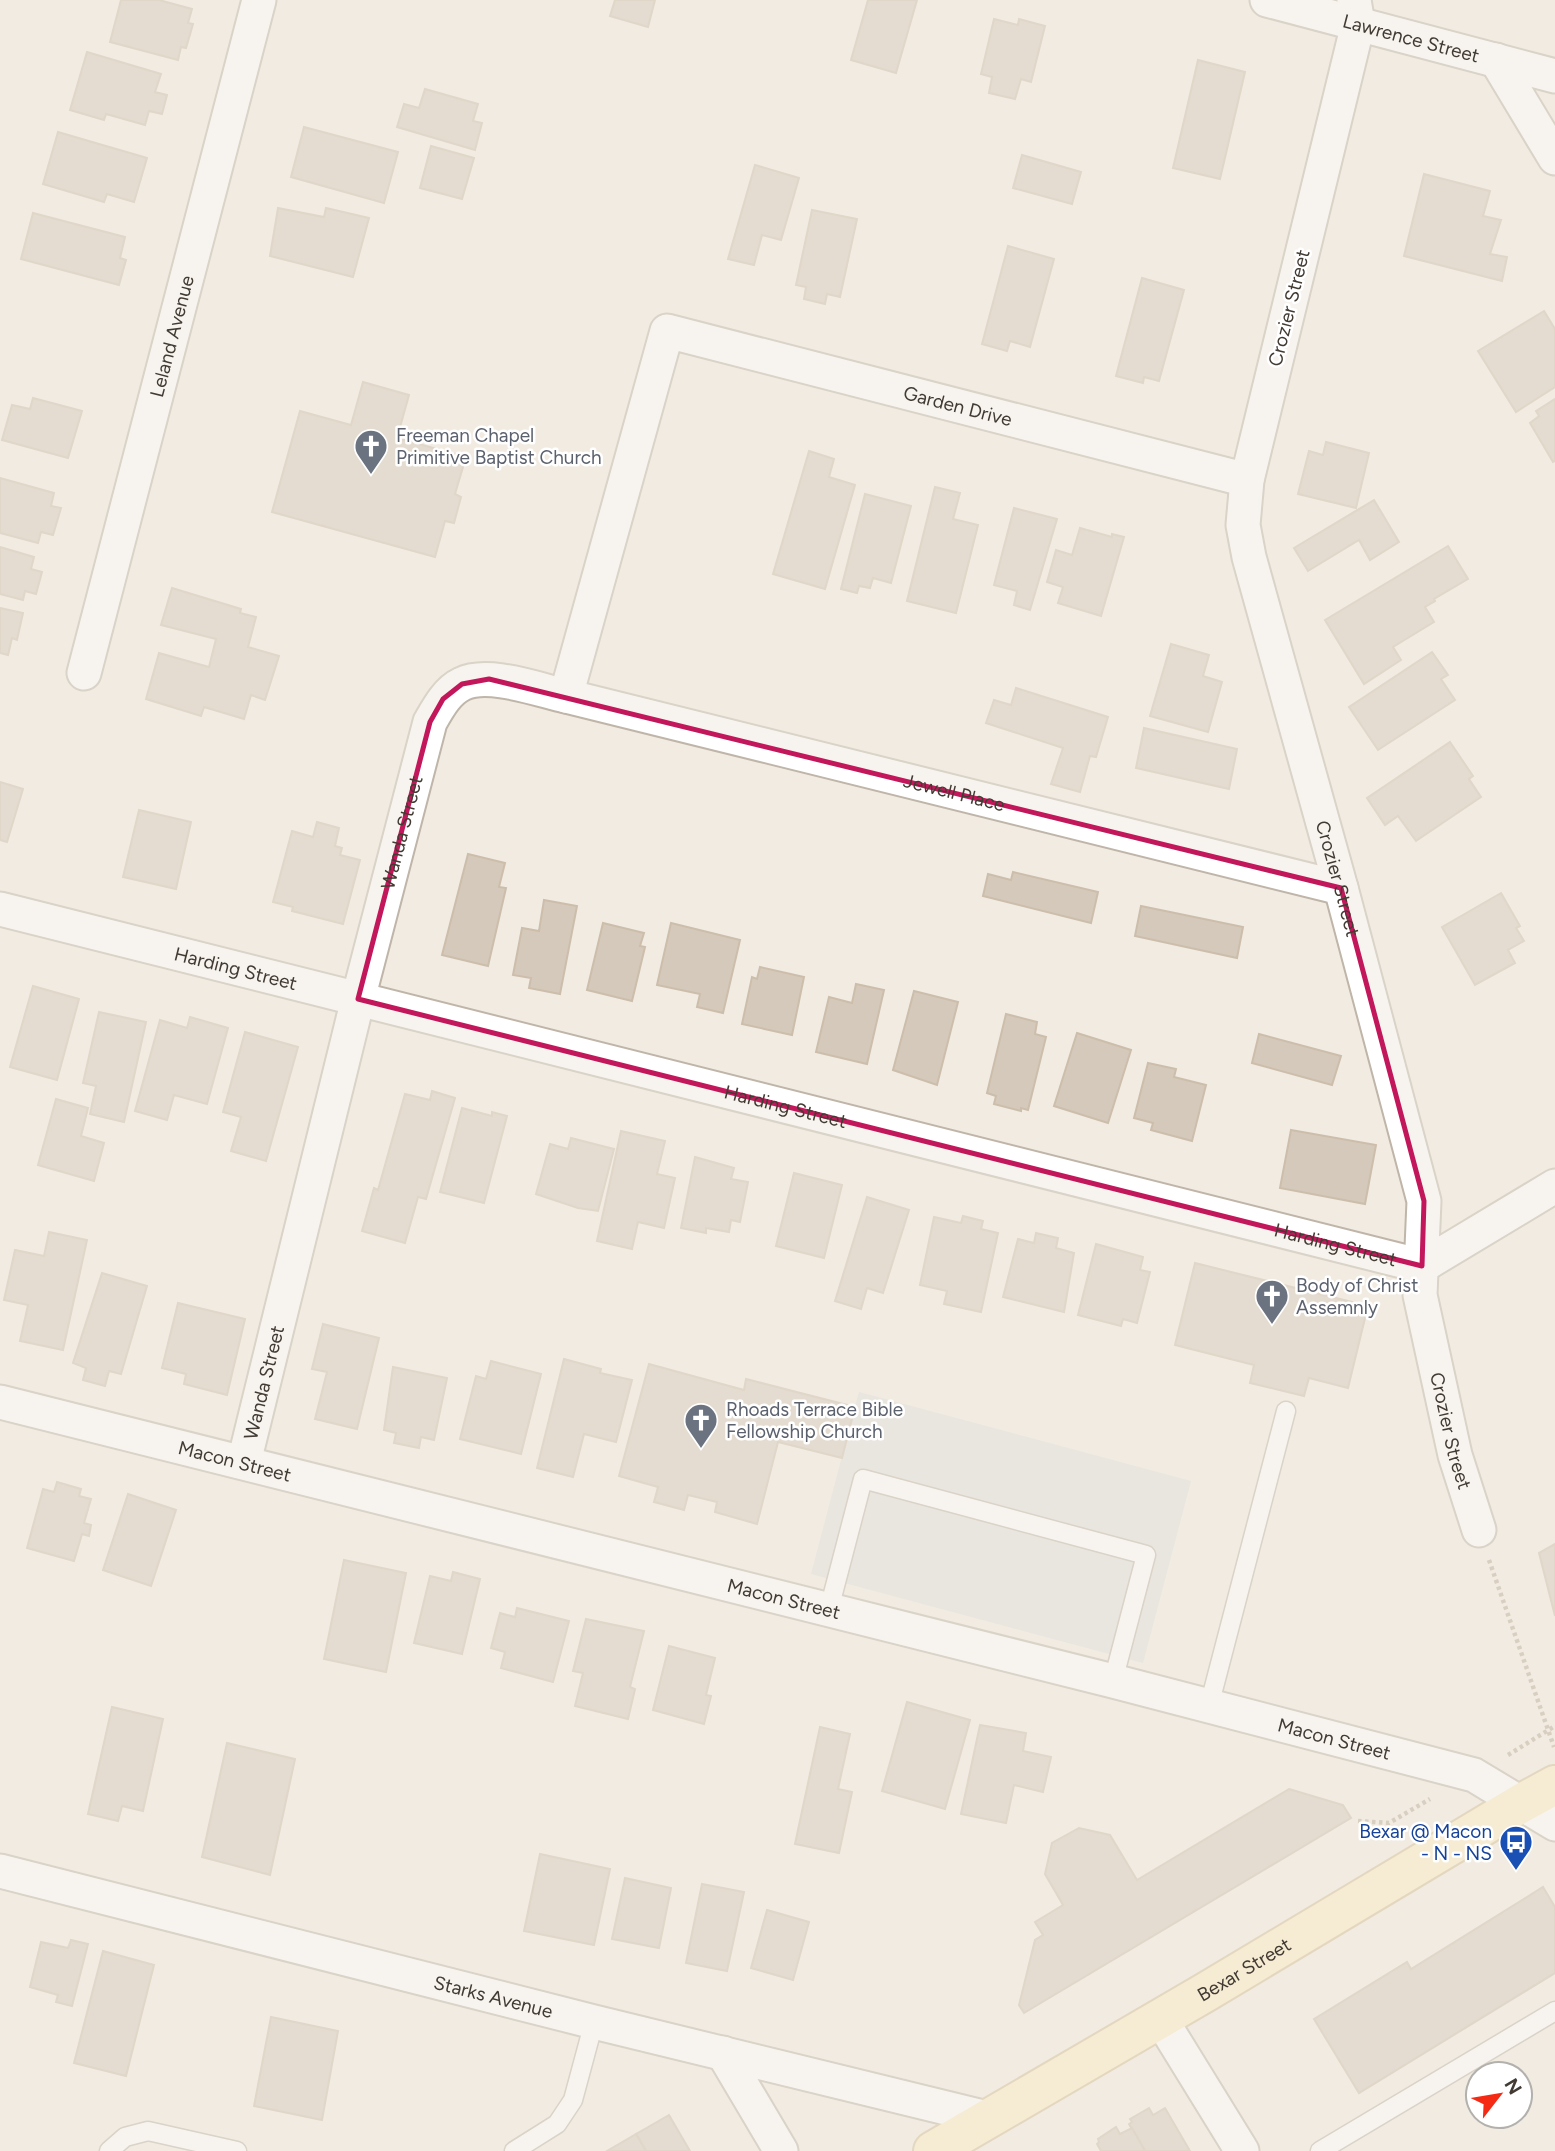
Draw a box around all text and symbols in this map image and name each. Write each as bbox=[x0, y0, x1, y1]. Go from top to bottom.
street label: Lawrence Street bbox=[1340, 9, 1482, 67]
street label: Crozier Street bbox=[1263, 247, 1315, 369]
street label: Leland Avenue bbox=[145, 273, 198, 400]
street label: Garden Drive bbox=[901, 381, 1015, 431]
place label: Freeman Chapel Primitive Baptist Church bbox=[396, 424, 602, 469]
church icon: Freeman Chapel Primitive Baptist Church bbox=[352, 427, 390, 476]
street label: Jewell Place bbox=[901, 769, 1007, 816]
street label: Wanda Street bbox=[376, 773, 427, 892]
street label: Crozier Street bbox=[1311, 818, 1365, 939]
street label: Harding Street bbox=[172, 942, 299, 995]
street label: Harding Street bbox=[722, 1080, 849, 1133]
street label: Harding Street bbox=[1272, 1218, 1399, 1271]
place label: Body of Christ Assemnly bbox=[1296, 1274, 1418, 1319]
church icon: Body of Christ Assemnly bbox=[1253, 1277, 1291, 1326]
street label: Wanda Street bbox=[239, 1323, 289, 1442]
street label: Crozier Street bbox=[1426, 1370, 1477, 1492]
place label: Rhoads Terrace Bible Fellowship Church bbox=[726, 1398, 903, 1443]
church icon: Rhoads Terrace Bible Fellowship Church bbox=[682, 1401, 720, 1450]
street label: Macon Street bbox=[176, 1436, 294, 1486]
street label: Macon Street bbox=[725, 1573, 843, 1624]
street label: Macon Street bbox=[1275, 1713, 1393, 1764]
place label: Bexar @ Macon - N - NS bbox=[1359, 1820, 1492, 1865]
bus stop icon: Bexar @ Macon - N - NS bbox=[1497, 1823, 1535, 1872]
street label: Bexar Street bbox=[1193, 1933, 1295, 2006]
street label: Starks Avenue bbox=[431, 1970, 555, 2023]
north arrow bbox=[1464, 2060, 1534, 2130]
text: N bbox=[1500, 2074, 1527, 2099]

